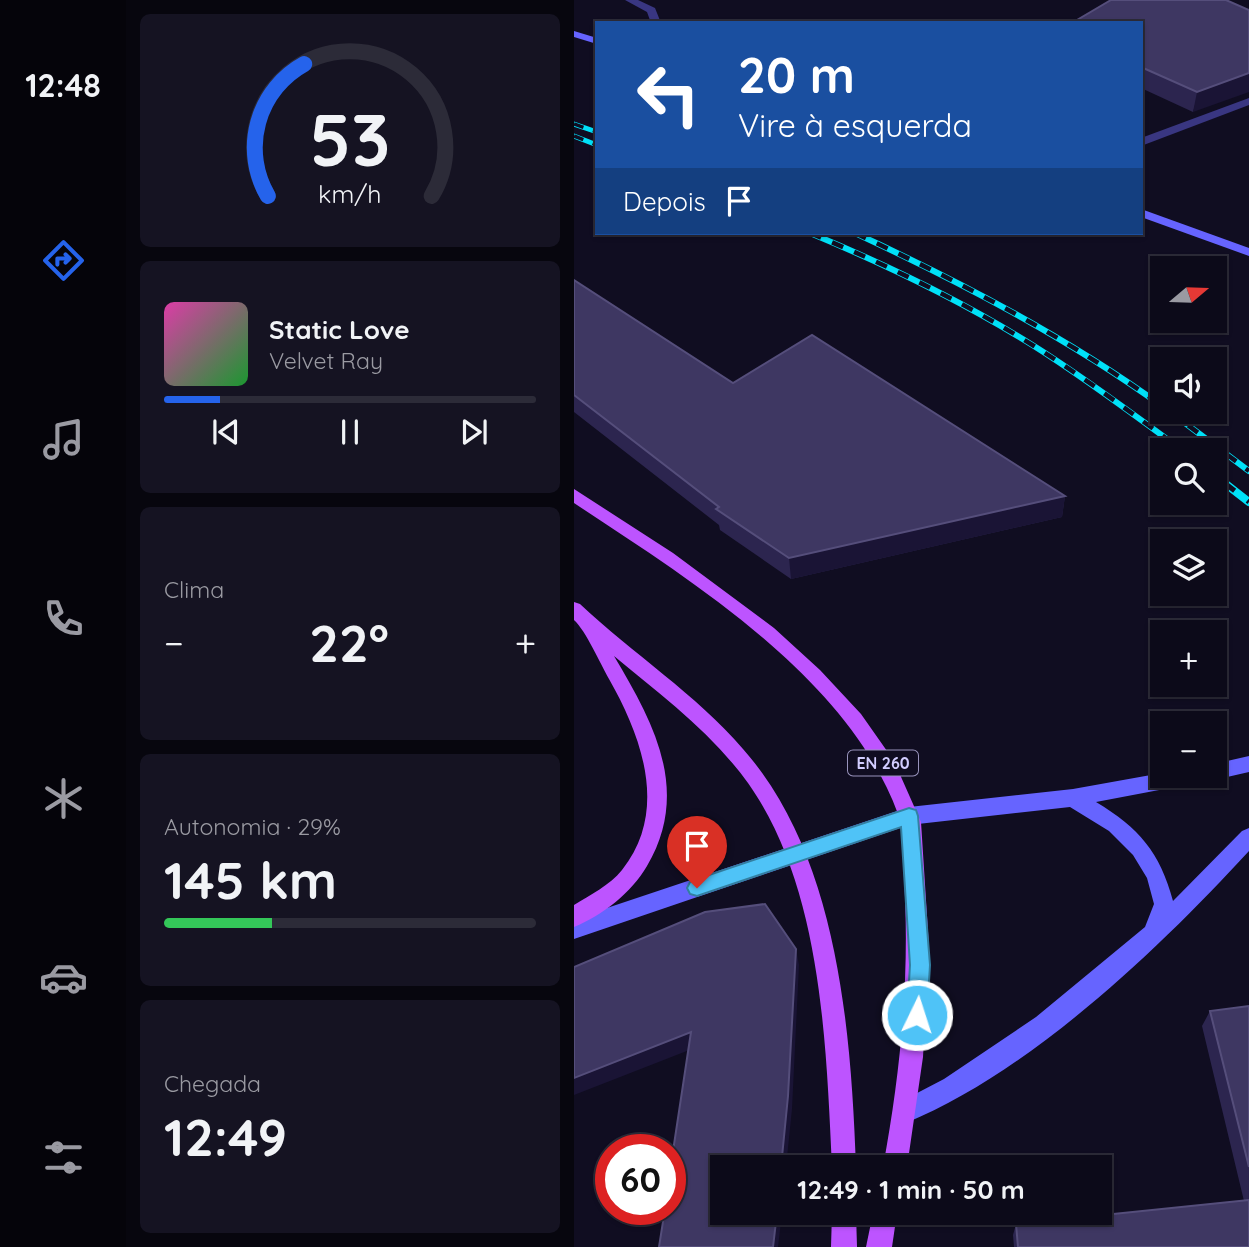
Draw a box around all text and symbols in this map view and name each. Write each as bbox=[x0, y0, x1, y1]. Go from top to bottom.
text: 20 m bbox=[738, 44, 855, 105]
icon: left bbox=[623, 49, 714, 140]
text: 12:48 bbox=[25, 65, 101, 105]
text: 53 bbox=[309, 94, 391, 185]
text: Vire à esquerda bbox=[738, 105, 972, 145]
text: km/h bbox=[318, 178, 382, 209]
icon: arrive bbox=[720, 182, 758, 220]
text: Depois bbox=[623, 185, 706, 218]
icon: directions bbox=[39, 236, 88, 285]
north arrow bbox=[1150, 256, 1227, 332]
map controls bbox=[1150, 256, 1227, 788]
text: Static Love bbox=[269, 313, 410, 346]
text: Velvet Ray bbox=[269, 346, 383, 375]
button: sound bbox=[1150, 347, 1227, 424]
icon: previous bbox=[207, 413, 245, 451]
icon: pause bbox=[331, 413, 369, 451]
icon: next bbox=[455, 413, 493, 451]
icon: music bbox=[39, 415, 88, 464]
button: search bbox=[1150, 438, 1227, 515]
button: layers bbox=[1150, 529, 1227, 606]
text: Clima bbox=[164, 575, 224, 604]
icon: phone bbox=[39, 594, 88, 643]
text: 22° bbox=[309, 610, 389, 675]
text: − bbox=[164, 619, 184, 667]
text: + bbox=[515, 619, 536, 667]
button: + bbox=[1150, 620, 1227, 697]
button: − bbox=[1150, 711, 1227, 788]
road number: EN 260 bbox=[848, 750, 918, 776]
icon: climate bbox=[39, 774, 88, 823]
text: Autonomia · 29% bbox=[164, 812, 341, 841]
pin bbox=[667, 816, 727, 888]
icon: arrive bbox=[678, 827, 716, 865]
text: 145 km bbox=[164, 847, 337, 912]
icon: car bbox=[39, 953, 88, 1002]
position arrow bbox=[880, 978, 954, 1052]
text: Chegada bbox=[164, 1069, 261, 1098]
text: 12:49 bbox=[164, 1104, 287, 1169]
icon: filters bbox=[39, 1133, 88, 1182]
speed limit sign: 60 bbox=[595, 1134, 686, 1225]
text: 12:49 · 1 min · 50 m bbox=[797, 1173, 1025, 1206]

